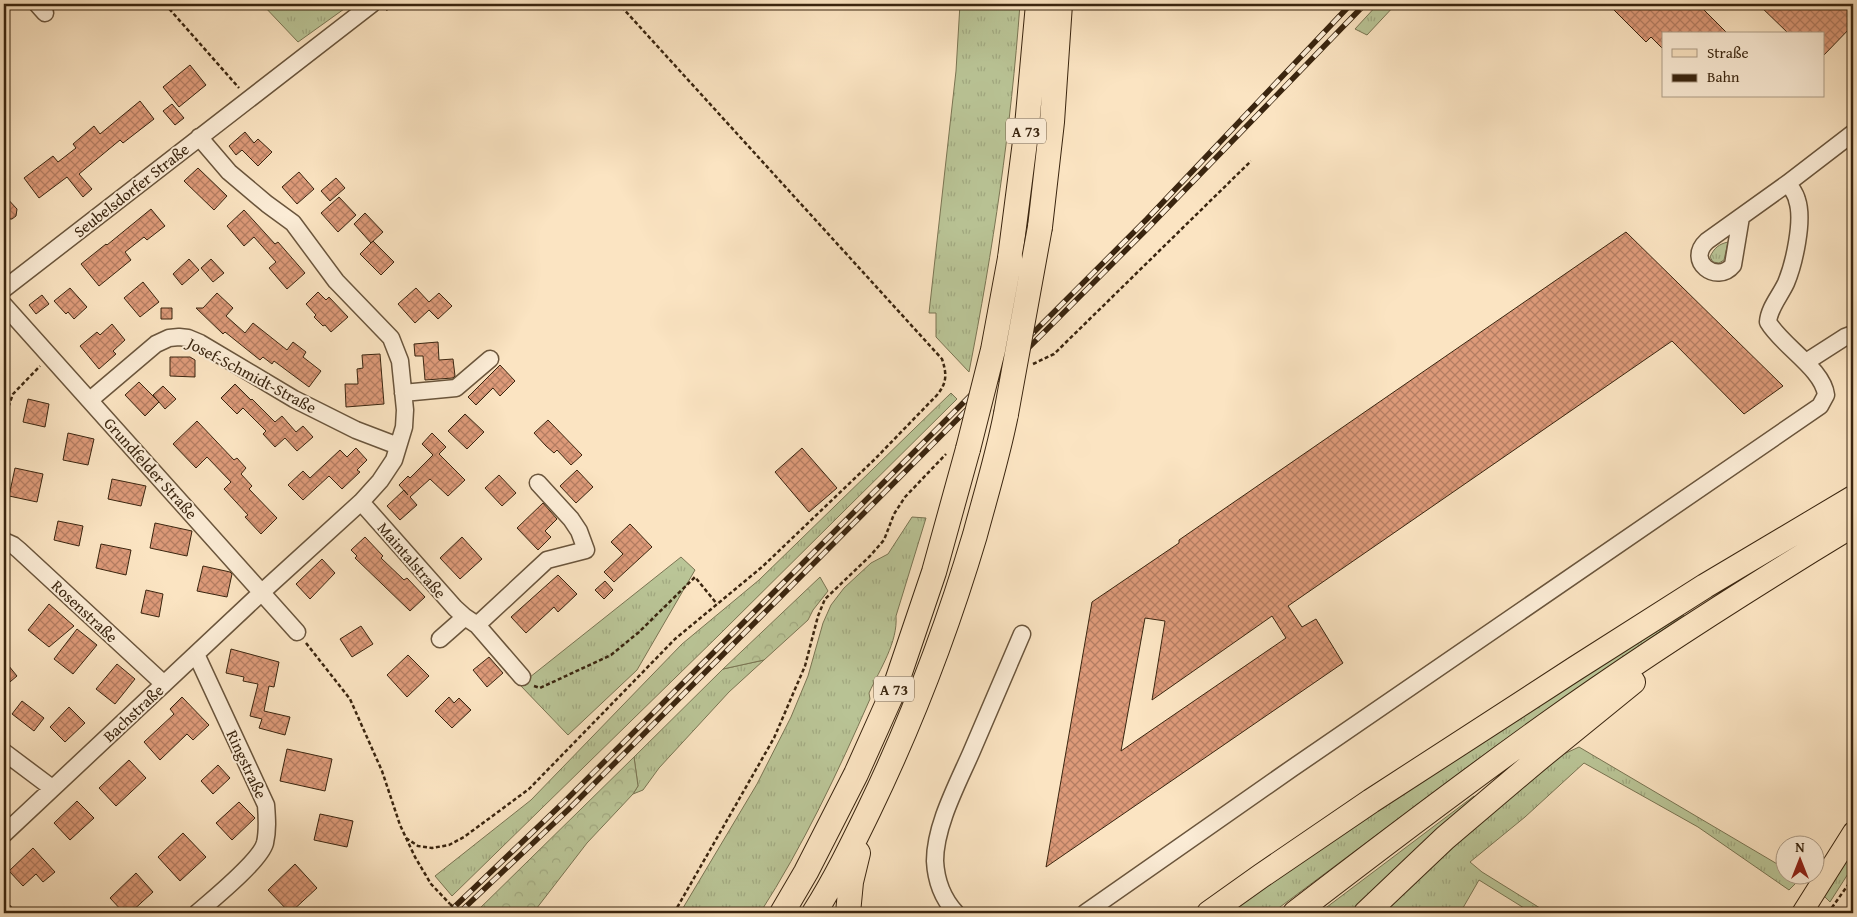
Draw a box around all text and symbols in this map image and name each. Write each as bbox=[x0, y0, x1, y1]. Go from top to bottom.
legend bbox=[1662, 32, 1824, 98]
text: Straße bbox=[1707, 42, 1749, 63]
text: Bahn bbox=[1707, 66, 1740, 87]
road number: A 73 bbox=[1006, 118, 1046, 144]
street label: Seubelsdorfer Straße bbox=[68, 137, 194, 243]
street label: Josef-Schmidt-Straße bbox=[181, 330, 321, 419]
street label: Grundfelder Straße bbox=[99, 412, 203, 524]
street label: Maintalstraße bbox=[372, 516, 452, 604]
street label: Rosenstraße bbox=[46, 574, 124, 648]
road number: A 73 bbox=[874, 676, 914, 702]
street label: Bachstraße bbox=[97, 679, 169, 747]
street label: Ringstraße bbox=[221, 726, 273, 802]
north arrow bbox=[1774, 834, 1824, 884]
text: N bbox=[1795, 837, 1805, 857]

